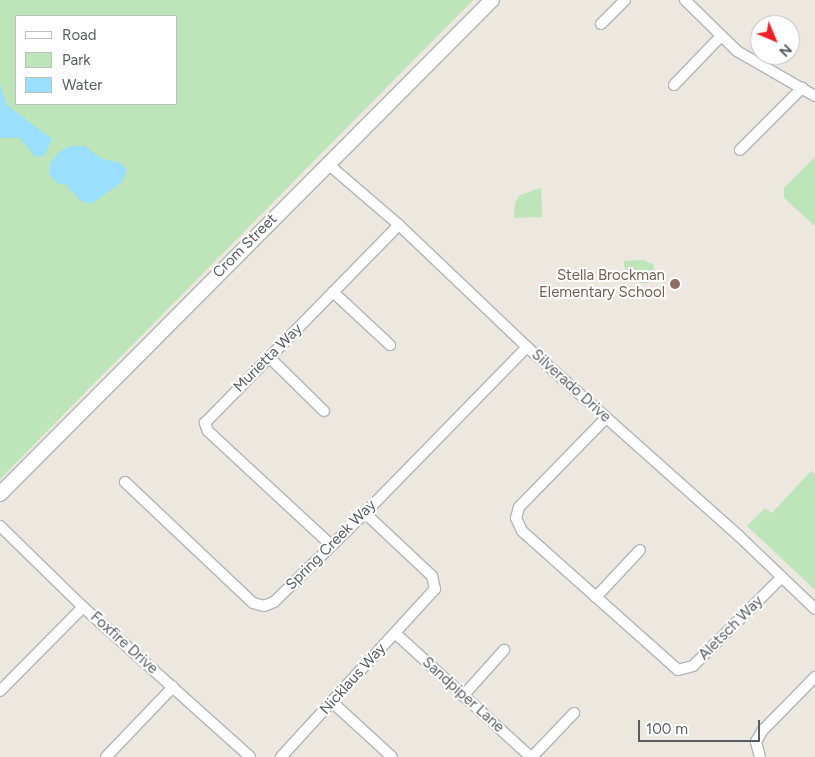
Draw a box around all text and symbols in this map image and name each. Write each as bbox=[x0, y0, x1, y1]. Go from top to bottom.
legend bbox=[15, 15, 178, 105]
north arrow bbox=[750, 15, 800, 65]
text: Road bbox=[62, 26, 97, 44]
text: N bbox=[775, 40, 795, 60]
text: Park bbox=[62, 51, 91, 69]
text: Water bbox=[62, 76, 102, 94]
street label: Crom Street bbox=[209, 210, 281, 282]
place label: Stella Brockman Elementary School bbox=[539, 266, 665, 301]
marker: Stella Brockman Elementary School bbox=[669, 278, 681, 290]
street label: Murietta Way bbox=[230, 320, 306, 396]
street label: Silverado Drive bbox=[528, 346, 614, 426]
street label: Spring Creek Way bbox=[282, 496, 380, 594]
street label: Aletsch Way bbox=[695, 592, 767, 664]
street label: Foxfire Drive bbox=[87, 608, 161, 678]
street label: Nicklaus Way bbox=[316, 640, 390, 718]
street label: Sandpiper Lane bbox=[418, 653, 508, 737]
scale bar bbox=[640, 710, 762, 742]
text: 100 m bbox=[646, 720, 688, 738]

